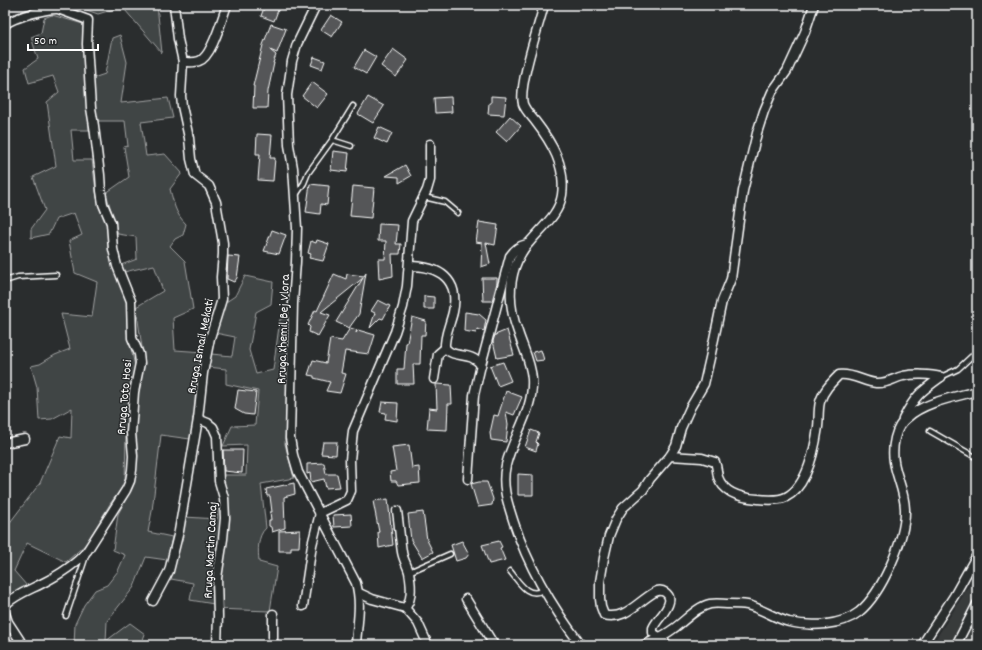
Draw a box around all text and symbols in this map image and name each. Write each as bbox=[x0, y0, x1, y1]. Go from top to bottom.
scale bar bbox=[28, 26, 98, 52]
text: 50 m bbox=[34, 33, 57, 50]
street label: Rruga Xhemil Bej Vlora bbox=[273, 273, 296, 384]
street label: Rruga Ismail Mekati bbox=[183, 297, 220, 396]
street label: Rruga Toto Hosi bbox=[113, 358, 138, 436]
street label: Rruga Martin Camaj bbox=[199, 501, 224, 599]

